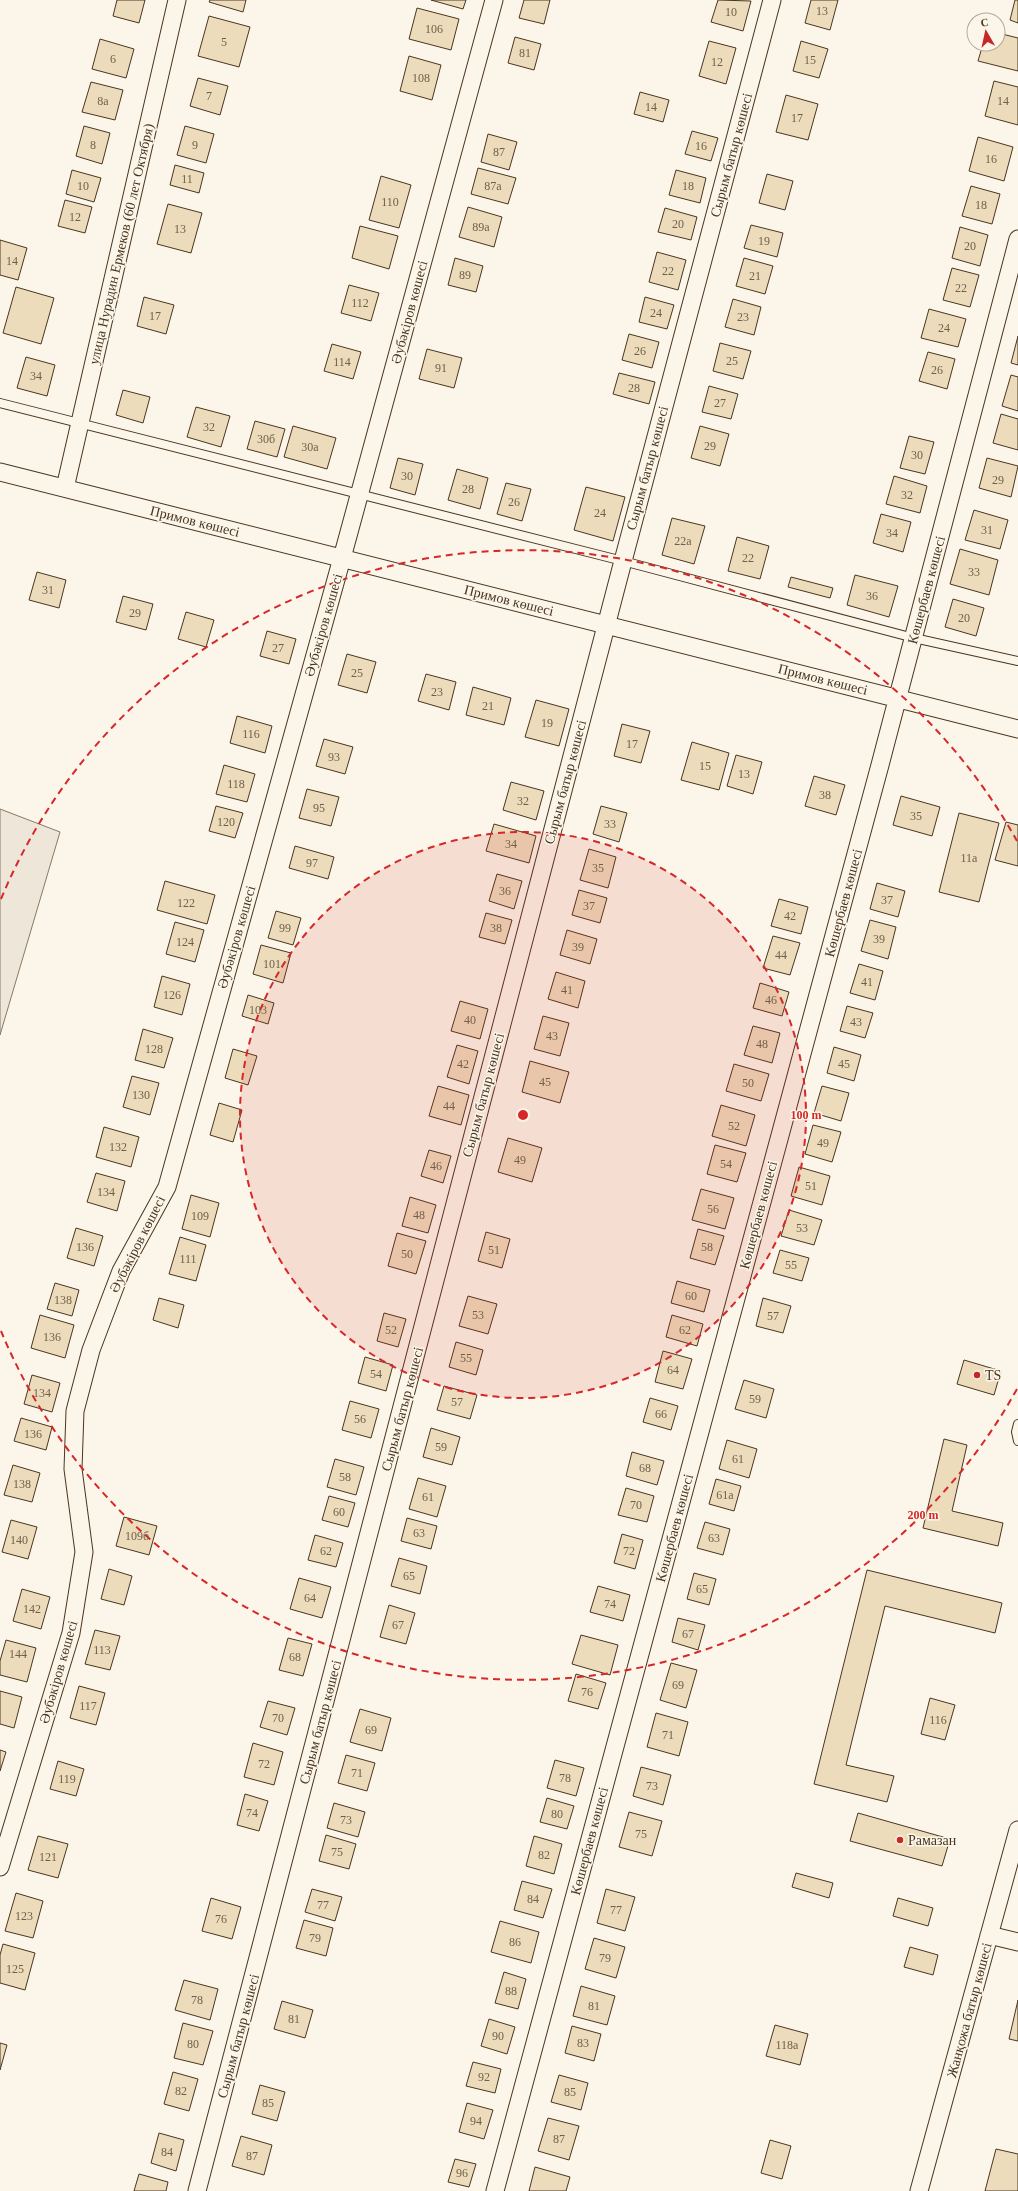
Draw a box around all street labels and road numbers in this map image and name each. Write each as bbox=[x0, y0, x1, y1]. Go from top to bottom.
street label: Сырым батыр көшесі bbox=[708, 91, 755, 219]
street label: улица Нурадин Ермеков (60 лет Октября) bbox=[86, 122, 158, 366]
street label: Әубәкіров көшесі bbox=[388, 259, 431, 365]
street label: Сырым батыр көшесі bbox=[624, 404, 671, 532]
street label: Примов көшесі bbox=[149, 503, 241, 540]
street label: Көшербаев көшесі bbox=[905, 534, 948, 646]
street label: Әубәкіров көшесі bbox=[302, 572, 345, 678]
street label: Примов көшесі bbox=[463, 582, 555, 619]
street label: Примов көшесі bbox=[777, 661, 869, 698]
street label: Сырым батыр көшесі bbox=[542, 718, 589, 846]
street label: Көшербаев көшесі bbox=[822, 847, 865, 959]
street label: Әубәкіров көшесі bbox=[215, 884, 258, 990]
street label: Сырым батыр көшесі bbox=[460, 1031, 507, 1159]
street label: Көшербаев көшесі bbox=[737, 1159, 780, 1271]
street label: Әубәкіров көшесі bbox=[107, 1193, 168, 1295]
street label: Сырым батыр көшесі bbox=[379, 1345, 426, 1473]
street label: Көшербаев көшесі bbox=[653, 1472, 696, 1584]
street label: Әубәкіров көшесі bbox=[37, 1619, 80, 1725]
street label: Сырым батыр көшесі bbox=[297, 1658, 344, 1786]
street label: Көшербаев көшесі bbox=[568, 1785, 611, 1897]
street label: Жанқожа батыр көшесі bbox=[944, 1941, 995, 2079]
street label: Сырым батыр көшесі bbox=[215, 1972, 262, 2100]

